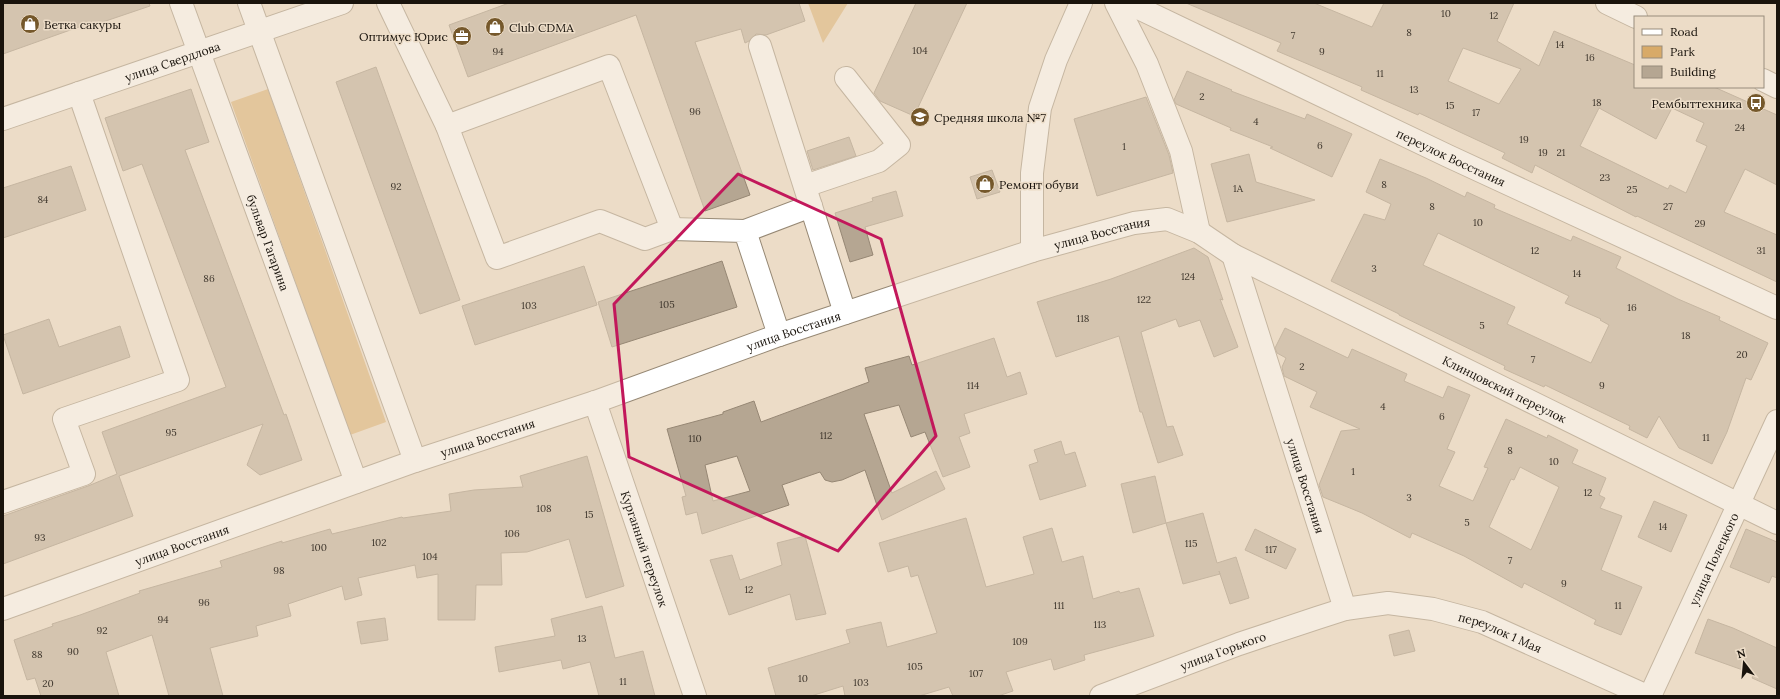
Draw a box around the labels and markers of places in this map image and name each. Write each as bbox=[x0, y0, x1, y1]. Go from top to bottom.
shop icon: Ветка сакуры bbox=[19, 13, 41, 35]
shop icon: Club CDMA bbox=[484, 16, 506, 38]
place label: Ветка сакуры bbox=[44, 17, 121, 32]
place label: Club CDMA bbox=[509, 20, 574, 35]
office icon: Оптимус Юрис bbox=[451, 25, 473, 47]
place label: Оптимус Юрис bbox=[359, 29, 448, 44]
bus stop icon: Рембыттехника bbox=[1745, 92, 1767, 114]
place label: Рембыттехника bbox=[1652, 96, 1742, 111]
school or university icon: Средняя школа №7 bbox=[909, 106, 931, 128]
place label: Средняя школа №7 bbox=[934, 110, 1047, 125]
shop icon: Ремонт обуви bbox=[974, 173, 996, 195]
place label: Ремонт обуви bbox=[999, 177, 1079, 192]

